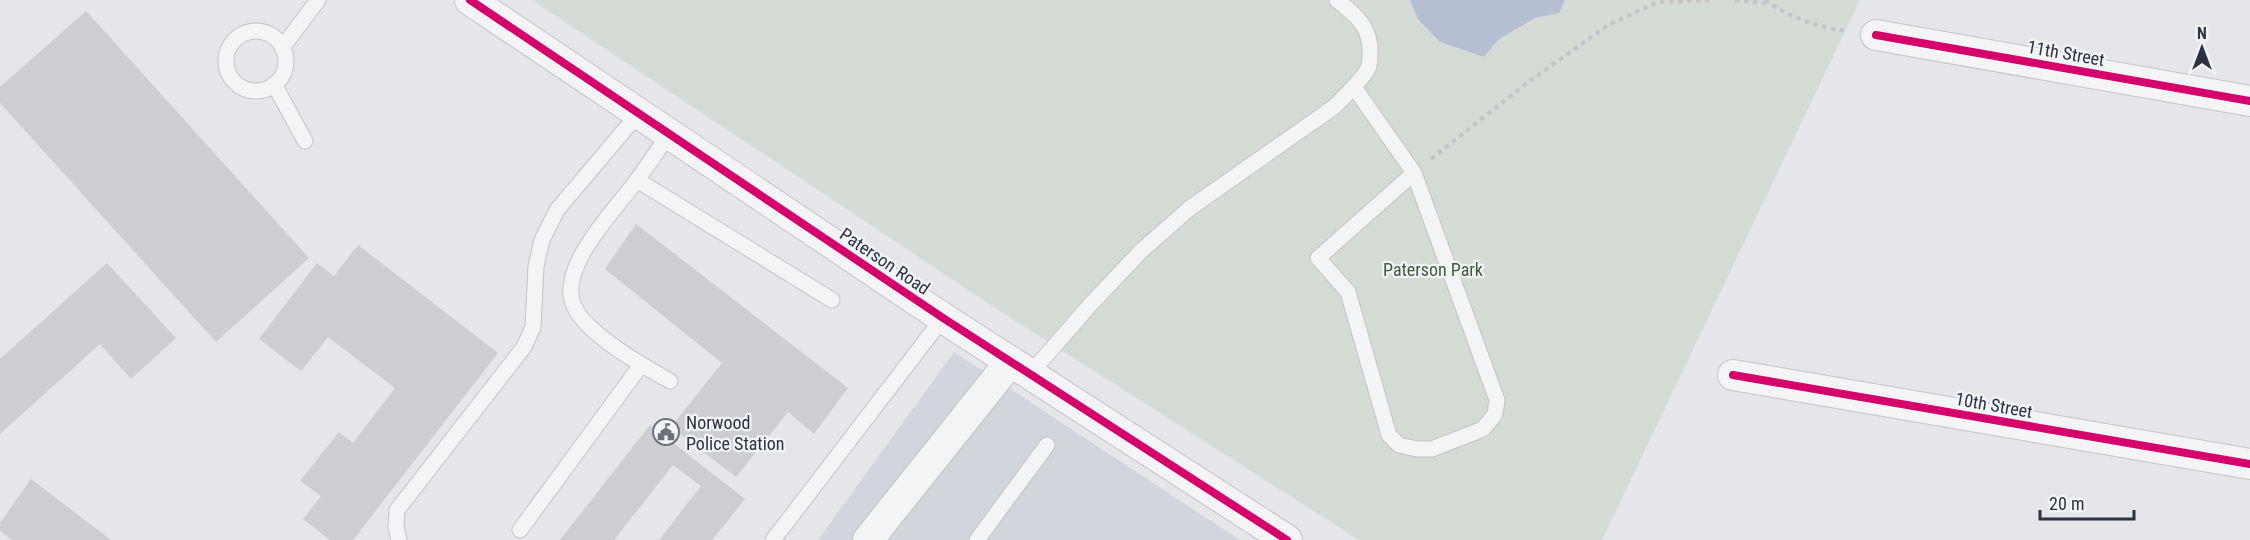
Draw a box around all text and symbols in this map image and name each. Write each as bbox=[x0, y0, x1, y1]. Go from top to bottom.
north arrow bbox=[2172, 18, 2232, 78]
text: N bbox=[2197, 24, 2207, 43]
street label: 11th Street bbox=[2026, 36, 2106, 70]
street label: Paterson Road bbox=[836, 223, 934, 299]
park label: Paterson Park bbox=[1383, 259, 1483, 280]
street label: 10th Street bbox=[1954, 388, 2034, 422]
place label: Norwood Police Station bbox=[686, 412, 785, 454]
public building icon: Norwood Police Station bbox=[651, 417, 681, 447]
scale bar bbox=[2040, 483, 2134, 521]
text: 20 m bbox=[2049, 493, 2084, 514]

